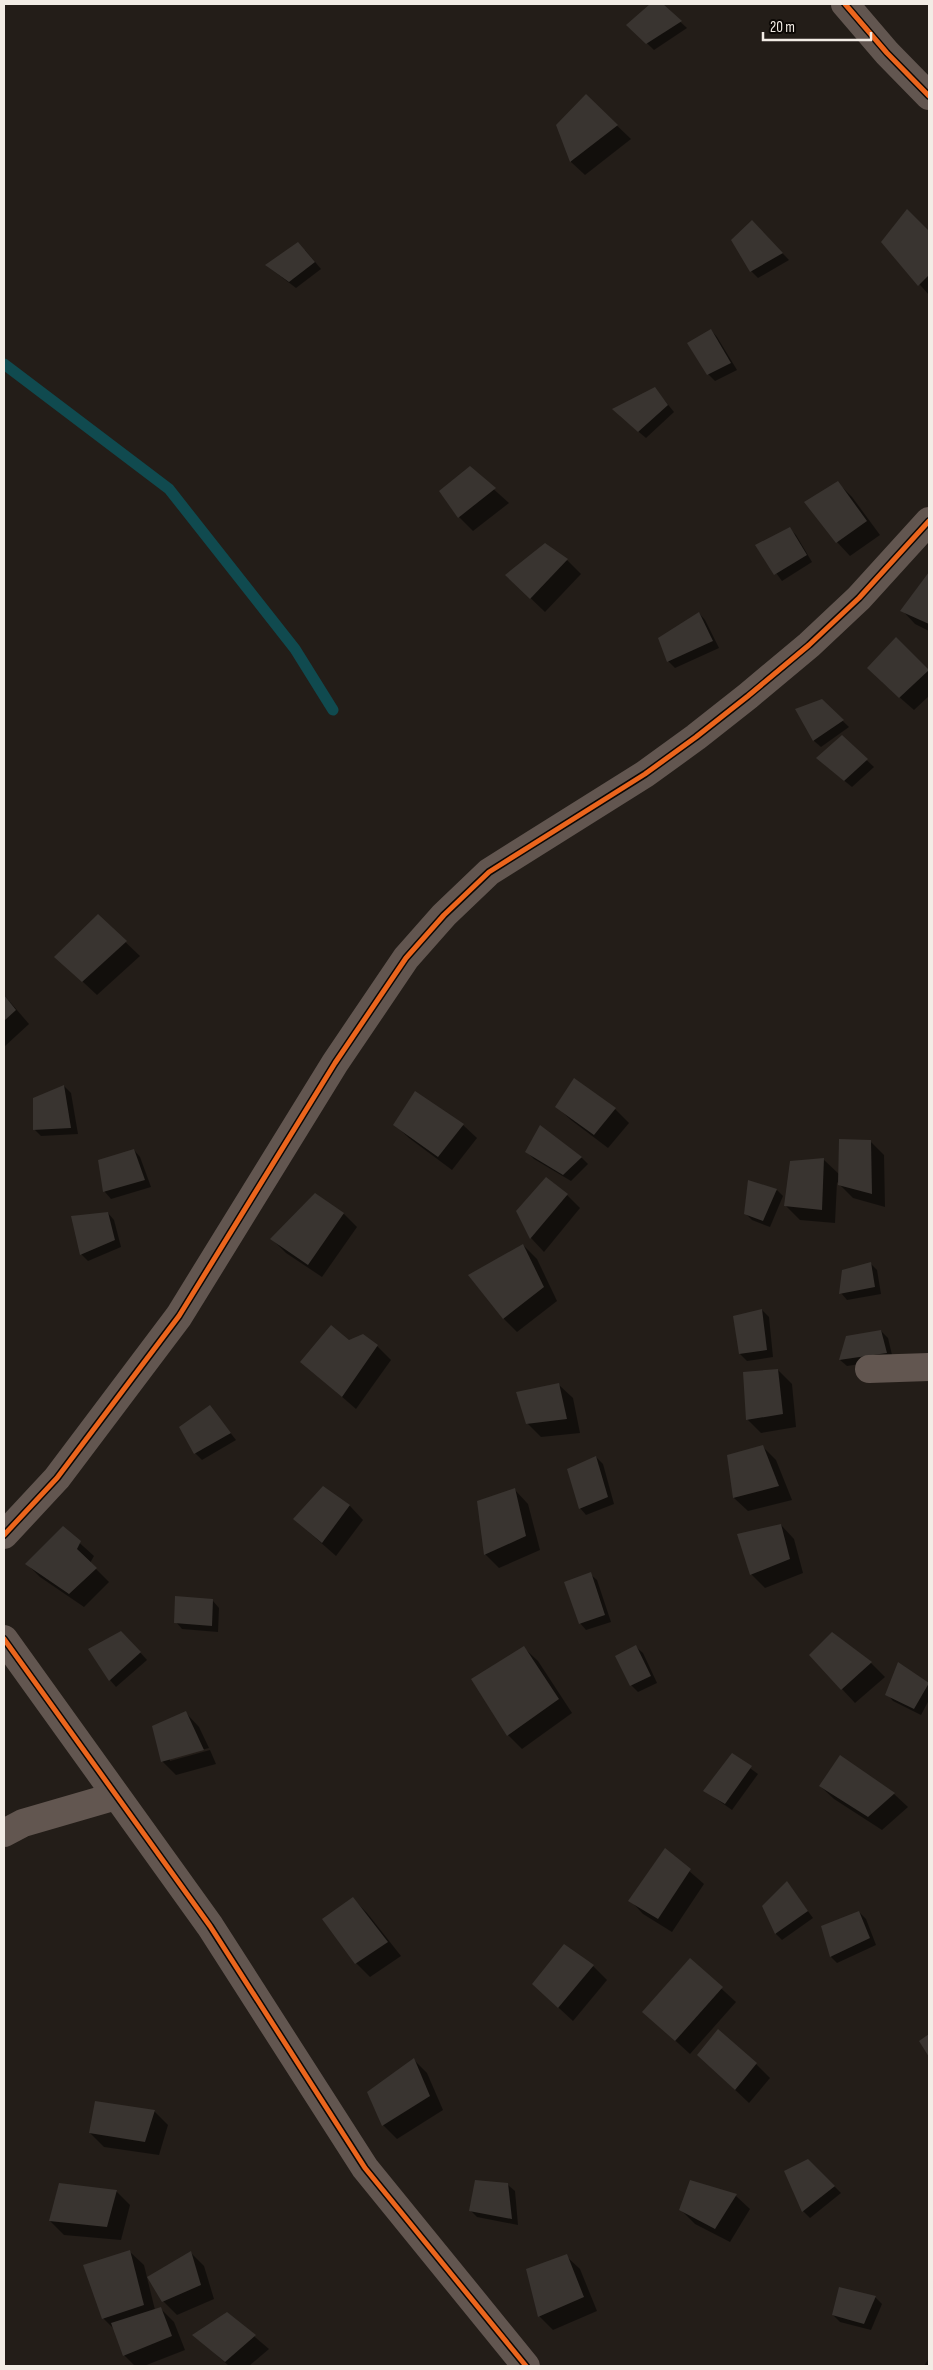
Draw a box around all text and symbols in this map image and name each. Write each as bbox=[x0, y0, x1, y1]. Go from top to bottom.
scale bar bbox=[763, 10, 870, 42]
text: 20 m bbox=[770, 18, 795, 37]

